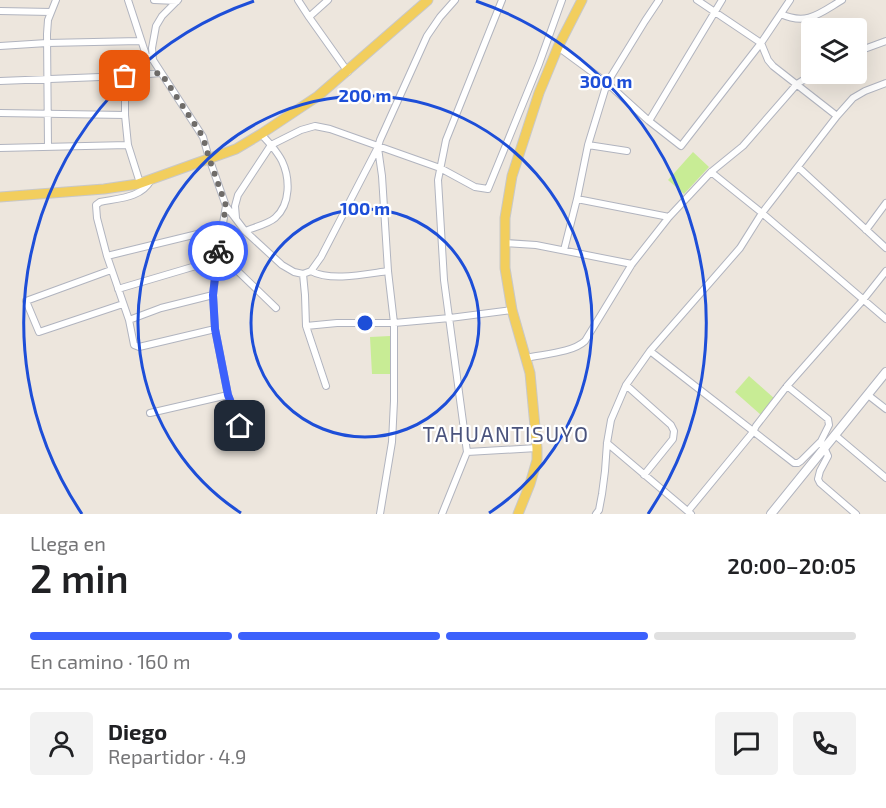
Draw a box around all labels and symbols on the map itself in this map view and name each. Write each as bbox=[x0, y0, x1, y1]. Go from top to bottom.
pin bbox=[99, 50, 150, 101]
text: 300 m bbox=[580, 70, 632, 92]
text: 200 m bbox=[339, 84, 391, 106]
text: 100 m bbox=[340, 197, 390, 219]
courier bbox=[188, 221, 248, 281]
centre of rings bbox=[355, 313, 375, 333]
pin bbox=[214, 400, 265, 451]
district label: TAHUANTISUYO bbox=[423, 421, 589, 446]

